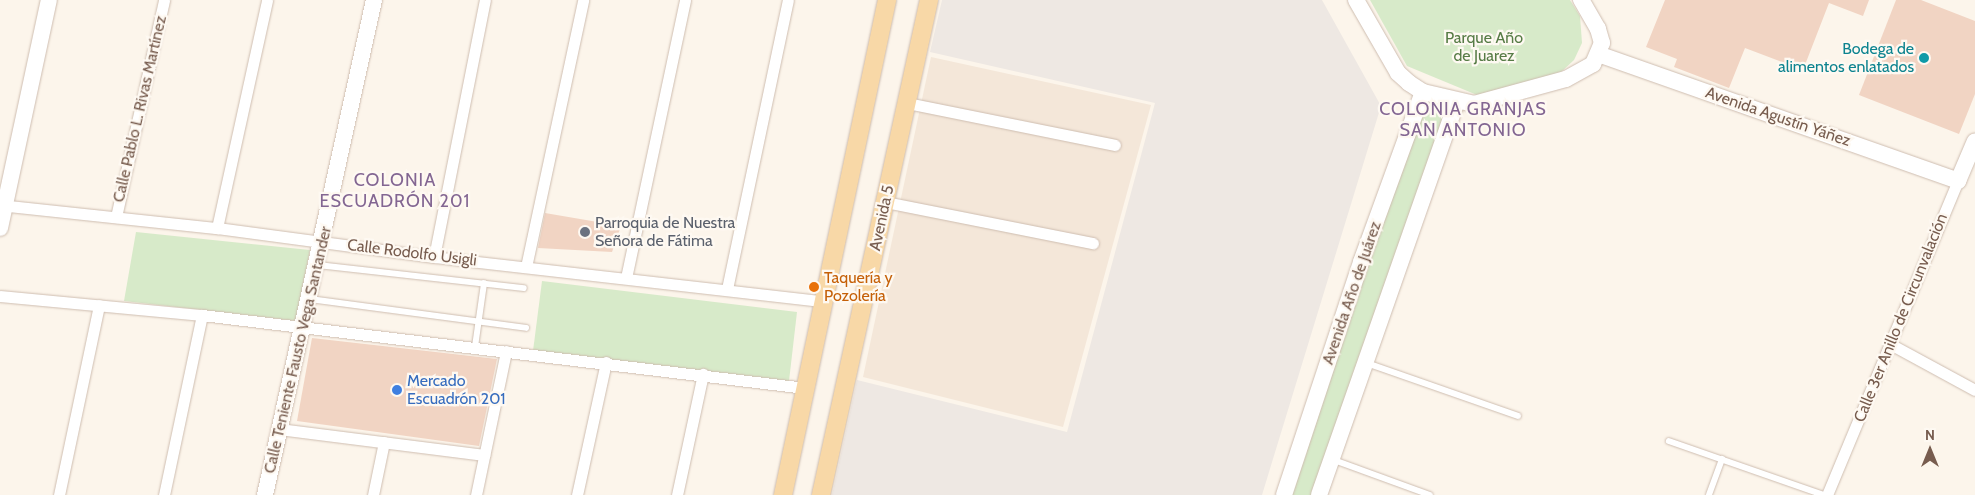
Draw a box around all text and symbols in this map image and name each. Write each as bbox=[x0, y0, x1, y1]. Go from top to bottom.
street label: Calle Pablo L. Rivas Martínez bbox=[109, 14, 171, 204]
park label: Parque Año de Juarez bbox=[1445, 28, 1523, 66]
place label: Bodega de alimentos enlatados bbox=[1778, 39, 1914, 77]
marker: Bodega de alimentos enlatados bbox=[1918, 52, 1930, 64]
street label: Avenida Agustín Yáñez bbox=[1703, 83, 1853, 151]
district label: COLONIA GRANJAS SAN ANTONIO bbox=[1377, 99, 1549, 142]
district label: COLONIA ESCUADRÓN 201 bbox=[318, 170, 472, 212]
street label: Avenida 5 bbox=[866, 184, 898, 252]
street label: Calle 3er Anillo de Circunvalación bbox=[1850, 211, 1952, 425]
place label: Parroquia de Nuestra Señora de Fátima bbox=[595, 213, 735, 251]
street label: Avenida Año de Juárez bbox=[1318, 219, 1386, 367]
street label: Calle Teniente Fausto Vega Santander bbox=[260, 225, 336, 475]
marker: Parroquia de Nuestra Señora de Fátima bbox=[579, 226, 591, 238]
street label: Calle Rodolfo Usigli bbox=[346, 236, 478, 270]
place label: Taquería y Pozolería bbox=[824, 268, 893, 306]
marker: Taquería y Pozolería bbox=[808, 281, 820, 293]
place label: Mercado Escuadrón 201 bbox=[407, 371, 506, 409]
marker: Mercado Escuadrón 201 bbox=[391, 384, 403, 396]
north arrow bbox=[1905, 425, 1955, 475]
text: N bbox=[1925, 426, 1935, 444]

